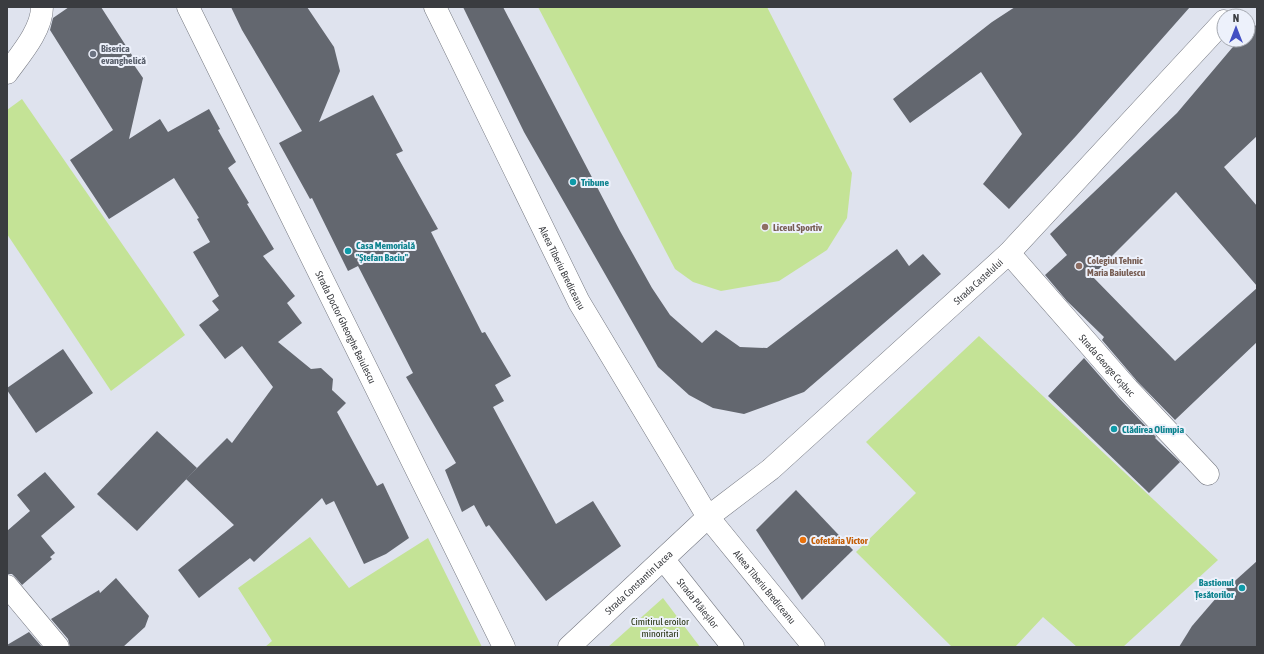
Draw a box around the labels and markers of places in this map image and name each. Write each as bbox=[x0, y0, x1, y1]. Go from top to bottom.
place label: Biserica evanghelică bbox=[101, 43, 146, 66]
marker: Biserica evanghelică bbox=[88, 49, 98, 59]
marker: Tribune bbox=[568, 177, 578, 187]
place label: Tribune bbox=[581, 177, 609, 188]
marker: Liceul Sportiv bbox=[760, 222, 770, 232]
place label: Liceul Sportiv bbox=[773, 222, 823, 233]
place label: Casa Memorială "Ștefan Baciu" bbox=[356, 240, 415, 263]
marker: Casa Memorială "Ștefan Baciu" bbox=[343, 246, 353, 256]
place label: Colegiul Tehnic Maria Baiulescu bbox=[1087, 255, 1145, 278]
marker: Colegiul Tehnic Maria Baiulescu bbox=[1074, 261, 1084, 271]
marker: Clădirea Olimpia bbox=[1109, 424, 1119, 434]
place label: Clădirea Olimpia bbox=[1122, 424, 1184, 435]
marker: Cofetăria Victor bbox=[798, 535, 808, 545]
place label: Cofetăria Victor bbox=[811, 535, 869, 546]
place label: Bastionul Țesătorilor bbox=[1195, 577, 1235, 600]
marker: Bastionul Țesătorilor bbox=[1237, 583, 1247, 593]

